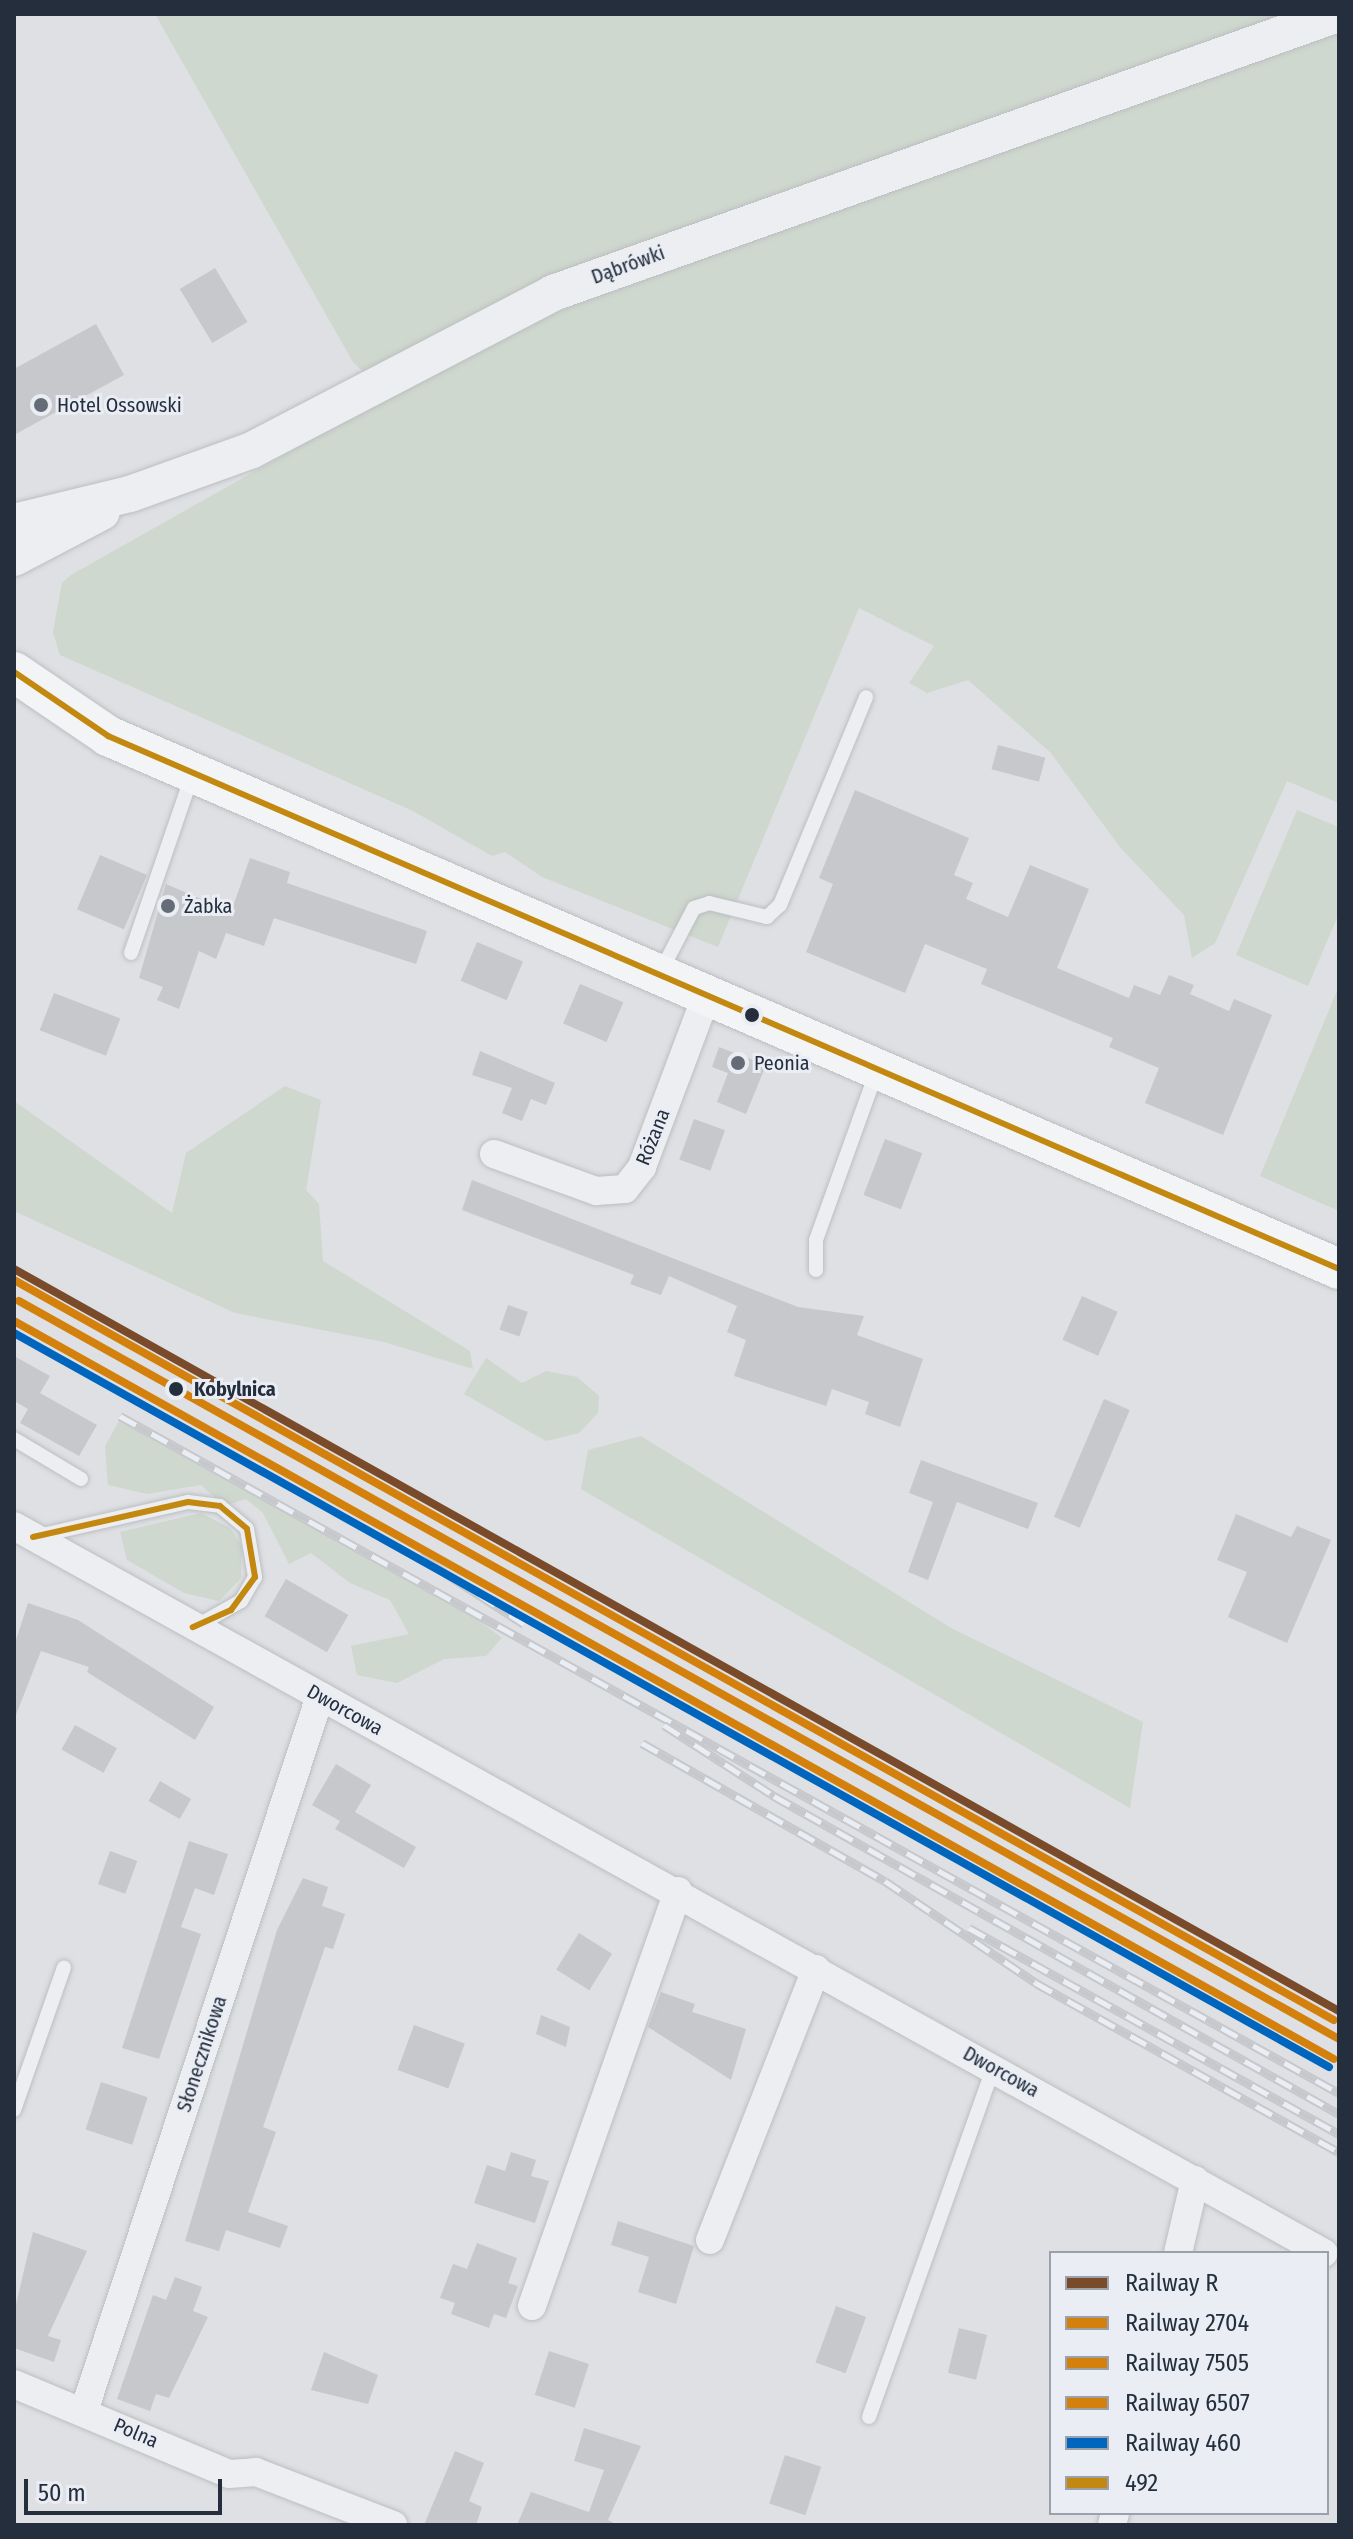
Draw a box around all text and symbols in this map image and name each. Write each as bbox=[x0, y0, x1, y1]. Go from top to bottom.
street label: Dąbrówki bbox=[588, 241, 668, 289]
place label: Hotel Ossowski bbox=[57, 393, 182, 417]
marker: Hotel Ossowski bbox=[32, 396, 50, 414]
place label: Żabka bbox=[184, 894, 232, 918]
marker: Żabka bbox=[159, 897, 177, 915]
unlabelled marker bbox=[744, 1007, 760, 1023]
place label: Peonia bbox=[754, 1051, 810, 1075]
marker: Peonia bbox=[729, 1054, 747, 1072]
street label: Różana bbox=[631, 1105, 675, 1169]
place label: Kobylnica bbox=[194, 1377, 276, 1401]
marker: Kobylnica bbox=[165, 1378, 187, 1400]
street label: Dworcowa bbox=[303, 1679, 387, 1741]
street label: Słonecznikowa bbox=[172, 1993, 232, 2115]
street label: Dworcowa bbox=[959, 2041, 1043, 2103]
legend bbox=[1049, 2251, 1329, 2515]
text: Railway R bbox=[1125, 2269, 1218, 2297]
text: Railway 2704 bbox=[1125, 2309, 1249, 2337]
text: Railway 7505 bbox=[1125, 2349, 1249, 2377]
text: Railway 6507 bbox=[1125, 2389, 1250, 2417]
street label: Polna bbox=[110, 2413, 162, 2453]
text: Railway 460 bbox=[1125, 2429, 1241, 2457]
scale bar bbox=[28, 2463, 226, 2513]
text: 492 bbox=[1125, 2469, 1158, 2497]
text: 50 m bbox=[38, 2479, 86, 2507]

